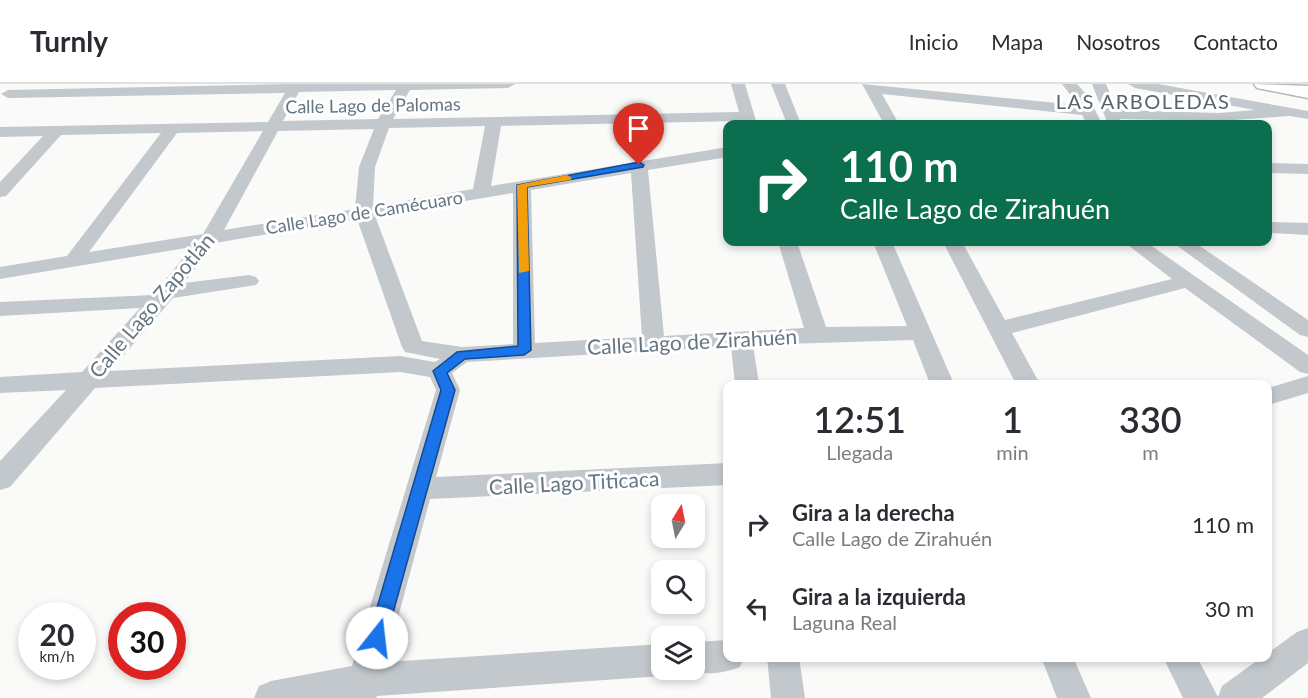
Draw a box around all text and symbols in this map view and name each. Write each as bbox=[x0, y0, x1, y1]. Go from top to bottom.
text: Turnly bbox=[30, 24, 108, 58]
text: Inicio bbox=[909, 29, 958, 54]
text: Mapa bbox=[991, 29, 1043, 54]
text: Nosotros bbox=[1076, 29, 1160, 54]
text: Contacto bbox=[1193, 29, 1278, 54]
district label: LAS ARBOLEDAS bbox=[1056, 89, 1230, 113]
street label: Calle Lago de Palomas bbox=[285, 92, 461, 118]
pin bbox=[613, 103, 664, 165]
icon: arrive bbox=[622, 112, 655, 145]
text: 110 m bbox=[840, 141, 958, 191]
icon: right bbox=[741, 144, 819, 222]
street label: Calle Lago de Camécuaro bbox=[264, 186, 464, 238]
text: Calle Lago de Zirahuén bbox=[840, 192, 1110, 225]
street label: Calle Lago Zapotlán bbox=[83, 228, 219, 382]
street label: Calle Lago de Zirahuén bbox=[586, 323, 798, 359]
text: 12:51 bbox=[813, 397, 906, 441]
text: 1 bbox=[1002, 397, 1023, 441]
text: 330 bbox=[1119, 397, 1182, 441]
text: Llegada bbox=[826, 440, 893, 464]
text: min bbox=[996, 440, 1029, 464]
text: m bbox=[1142, 440, 1159, 464]
street label: Calle Lago Titicaca bbox=[488, 465, 660, 499]
north arrow bbox=[651, 494, 705, 548]
map controls bbox=[651, 494, 705, 680]
text: Gira a la derecha bbox=[792, 499, 955, 526]
icon: right bbox=[741, 508, 774, 541]
text: 110 m bbox=[1192, 511, 1254, 538]
text: Calle Lago de Zirahuén bbox=[792, 526, 992, 550]
button: search bbox=[651, 560, 705, 614]
text: Gira a la izquierda bbox=[792, 583, 966, 610]
icon: left bbox=[741, 592, 774, 625]
text: 30 m bbox=[1205, 595, 1254, 622]
speed limit sign: 30 bbox=[108, 602, 186, 680]
position arrow bbox=[345, 606, 409, 670]
text: Laguna Real bbox=[792, 610, 897, 634]
text: 20 bbox=[40, 616, 74, 652]
button: layers bbox=[651, 626, 705, 680]
text: km/h bbox=[39, 647, 75, 665]

